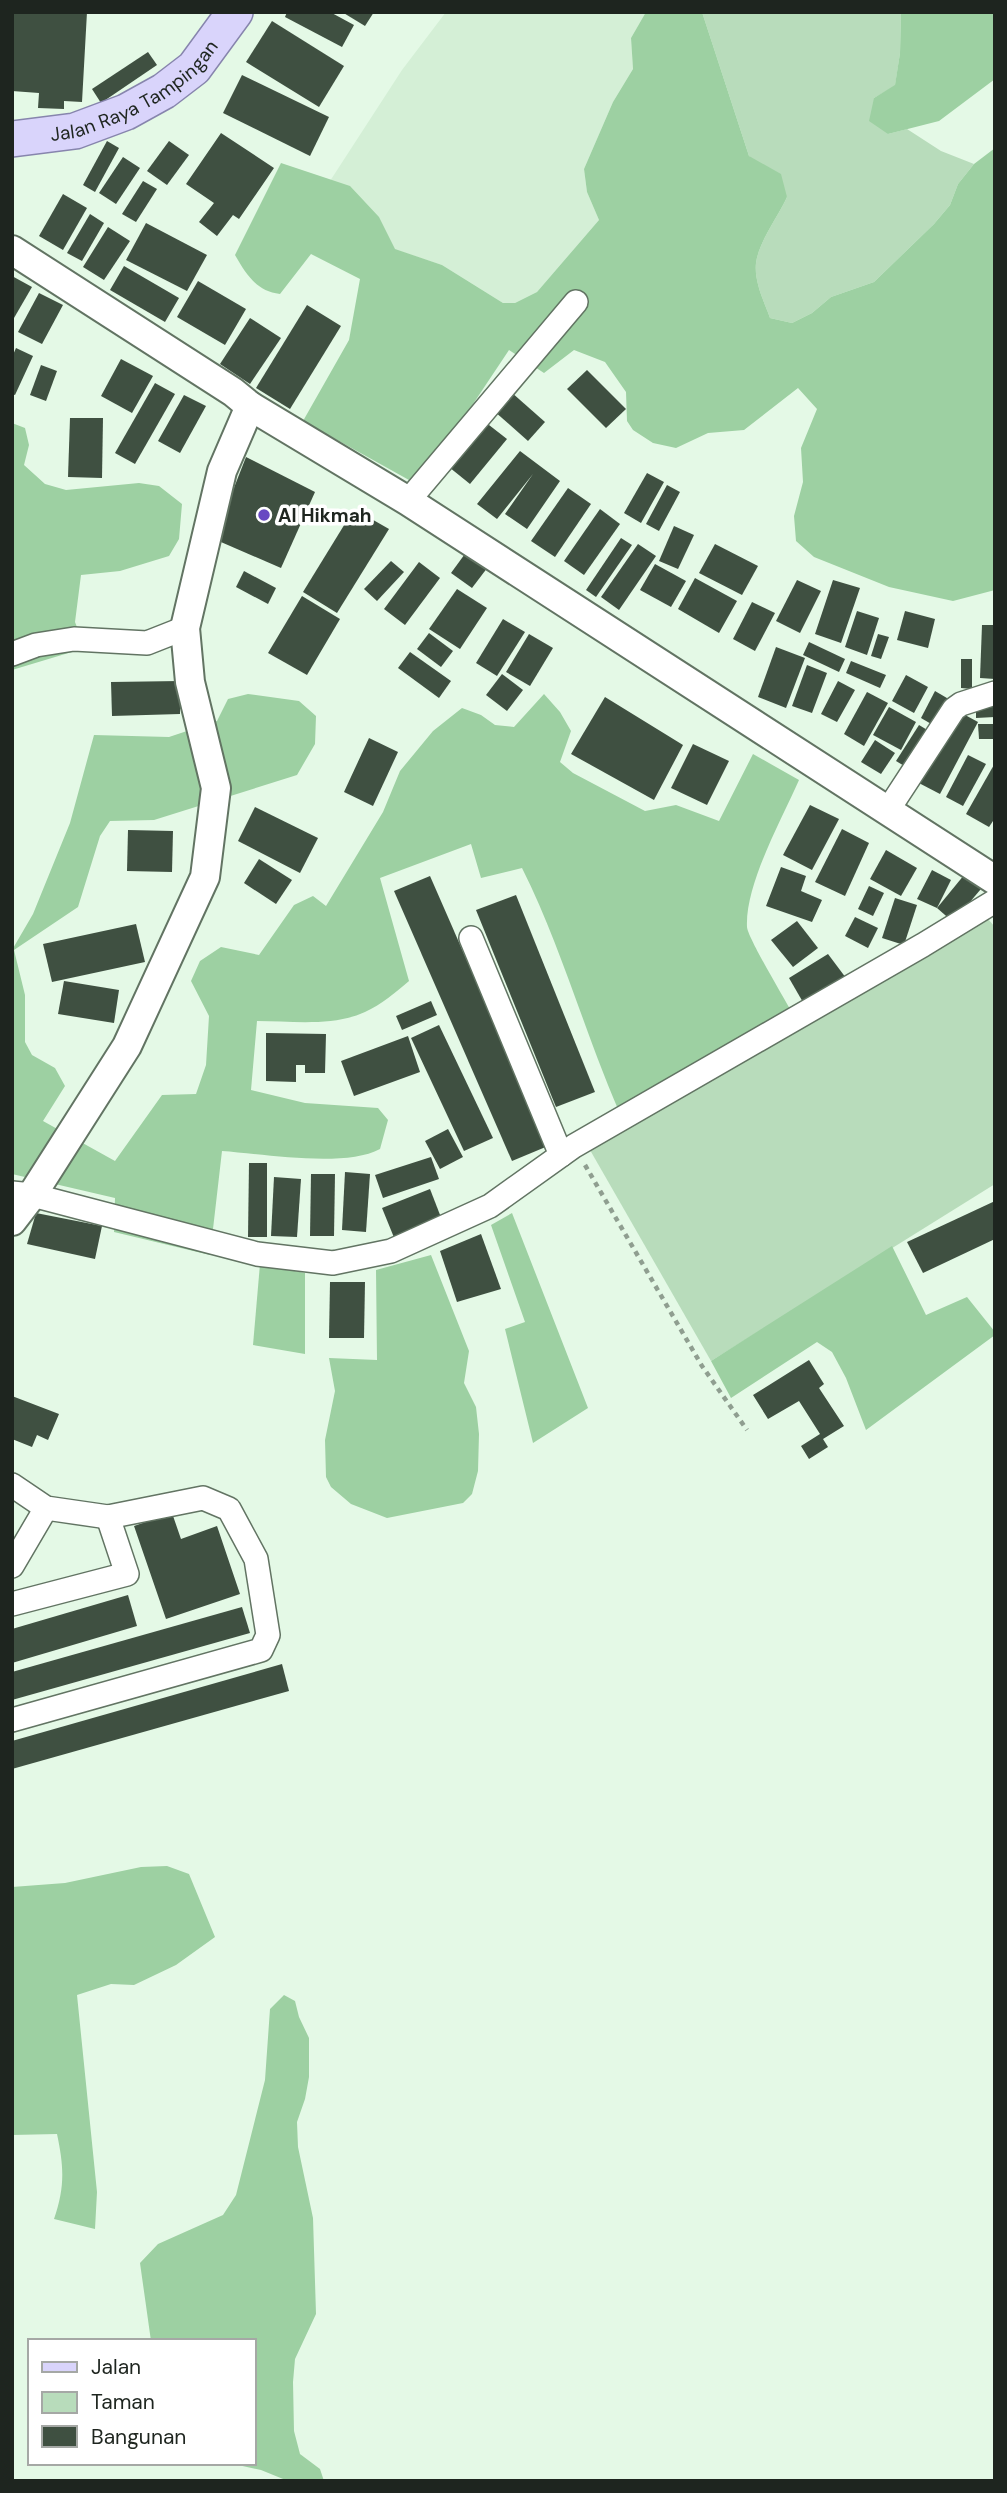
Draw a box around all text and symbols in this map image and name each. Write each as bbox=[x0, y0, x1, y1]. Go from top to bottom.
street label: Jalan Raya Tampingan bbox=[49, 35, 224, 147]
place label: Al Hikmah bbox=[278, 503, 372, 528]
marker: Al Hikmah bbox=[256, 507, 272, 523]
legend bbox=[28, 2339, 256, 2465]
text: Jalan bbox=[91, 2353, 141, 2381]
text: Taman bbox=[91, 2388, 155, 2416]
text: Bangunan bbox=[91, 2423, 186, 2451]

